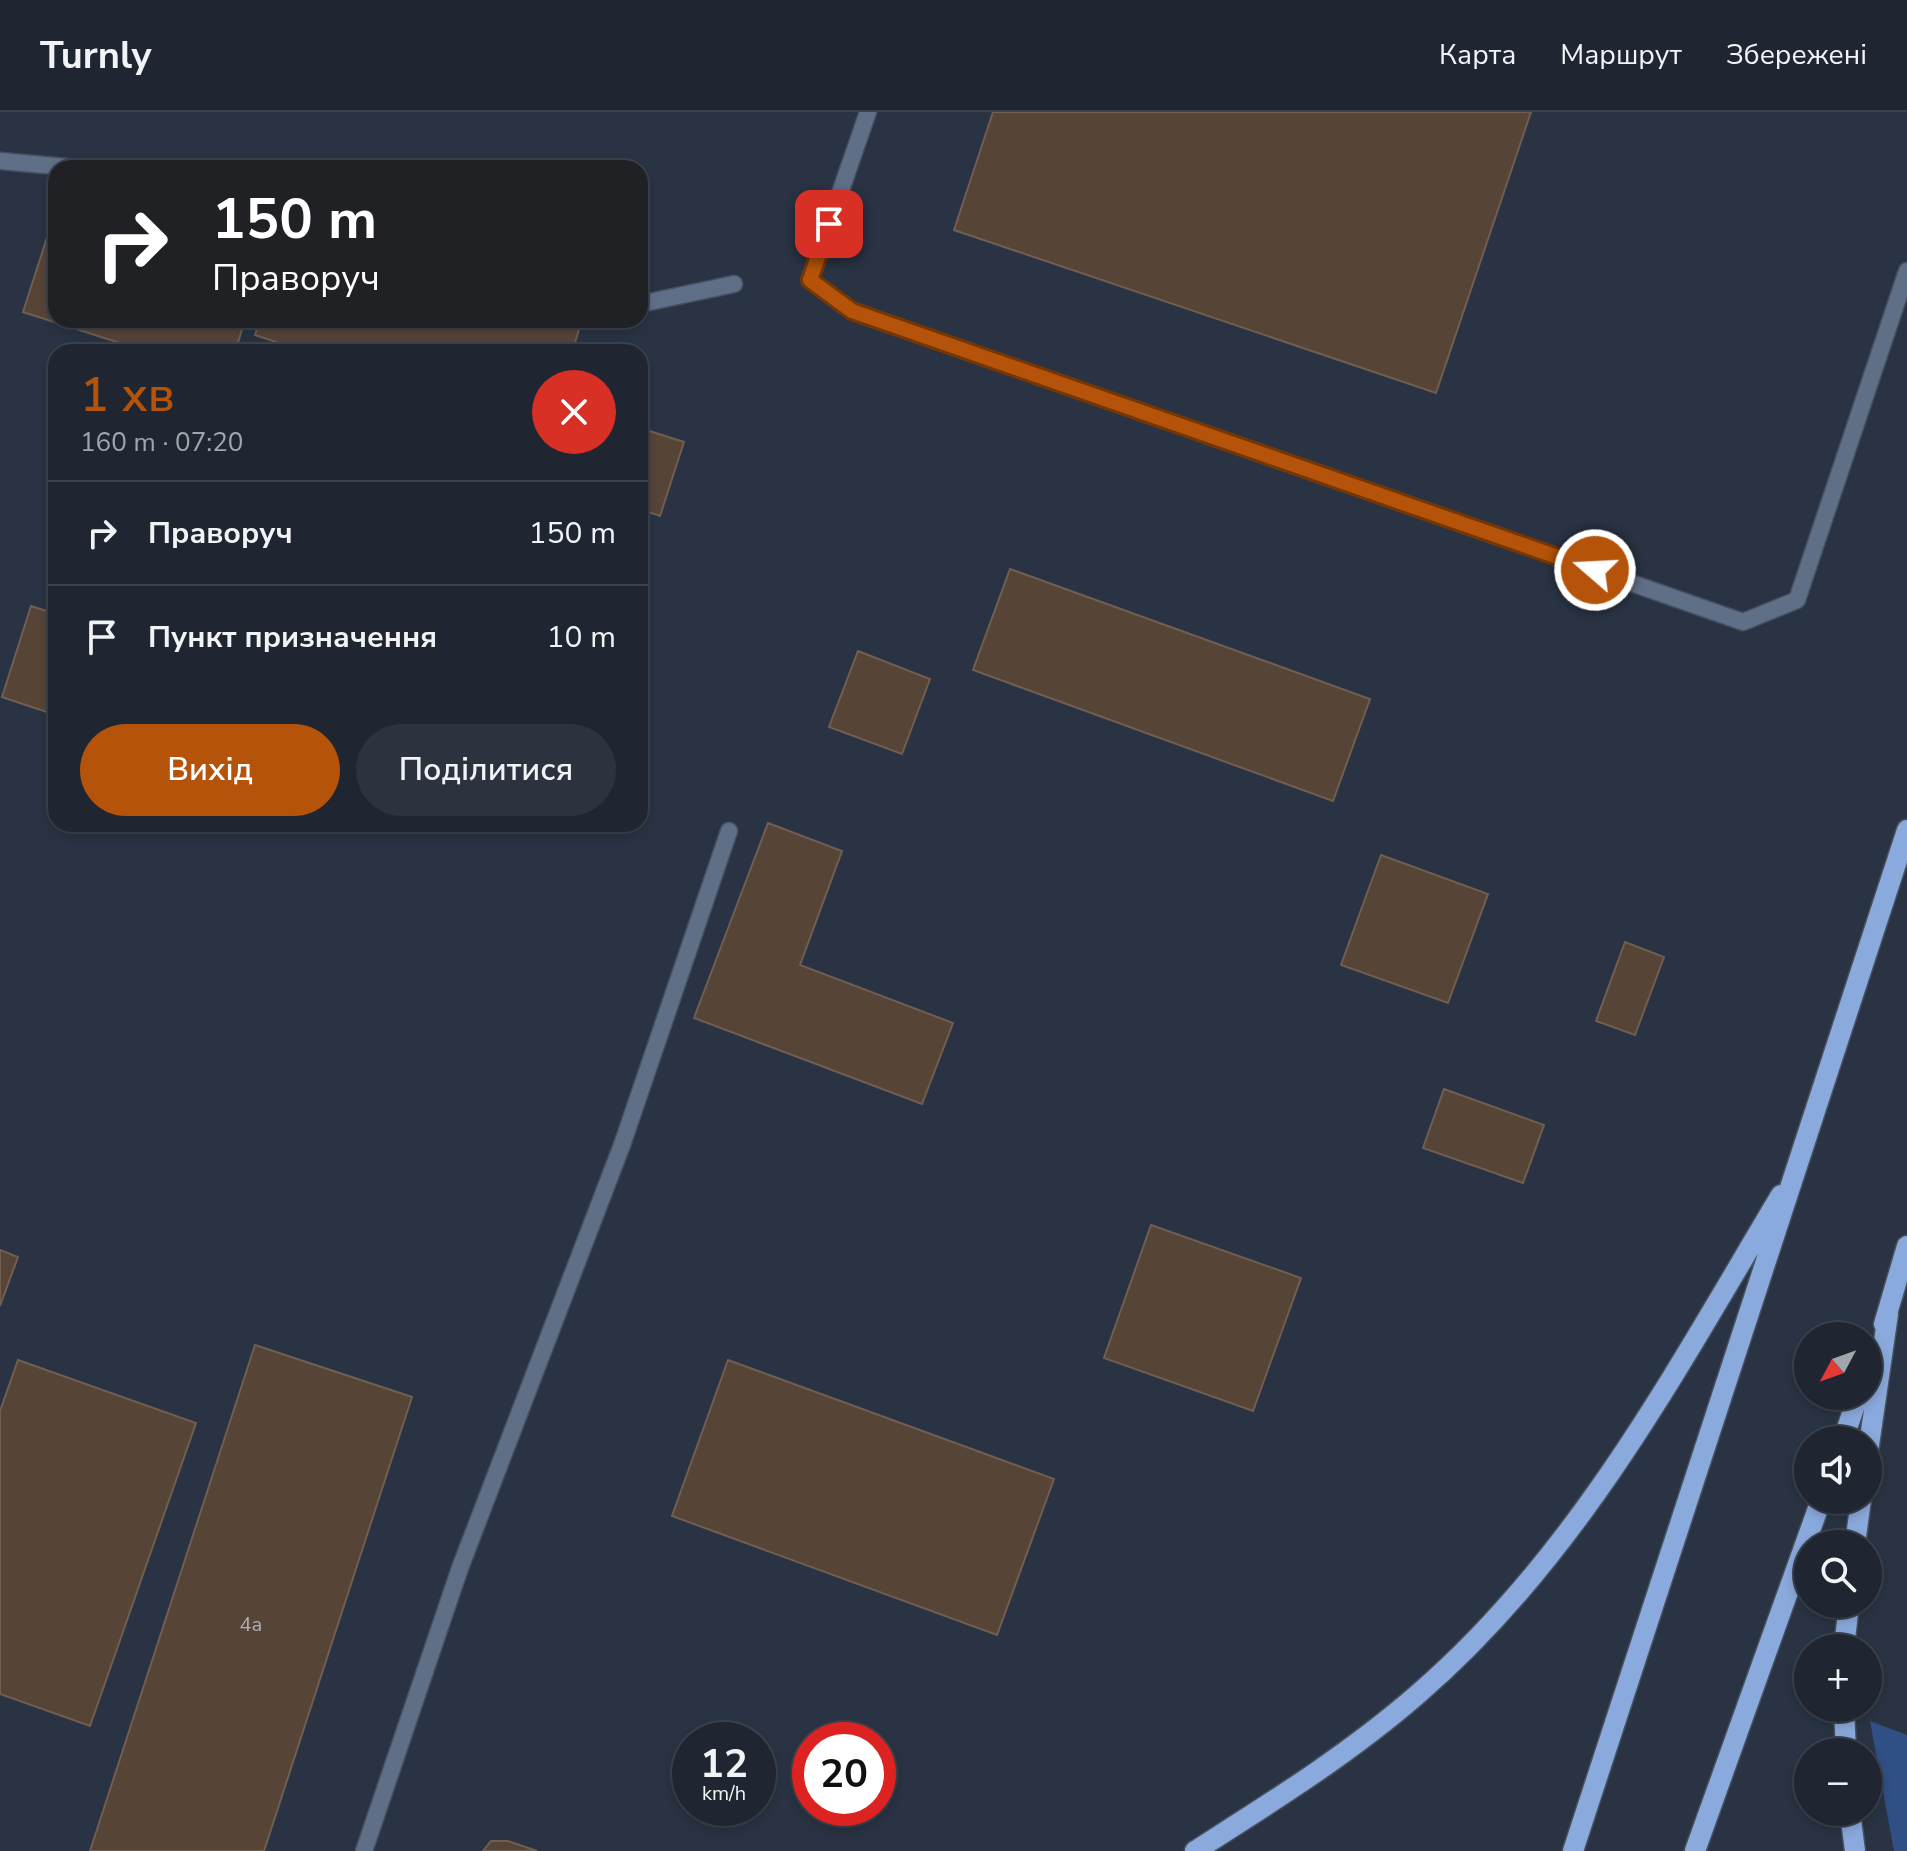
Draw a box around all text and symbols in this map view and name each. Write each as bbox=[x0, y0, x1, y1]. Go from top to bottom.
text: Turnly bbox=[40, 30, 152, 81]
text: Карта bbox=[1439, 36, 1516, 74]
text: Маршрут bbox=[1560, 36, 1682, 74]
text: Збережені bbox=[1726, 36, 1867, 74]
text: 150 m bbox=[212, 181, 377, 258]
pin bbox=[795, 190, 863, 258]
icon: right bbox=[80, 192, 184, 296]
icon: arrive bbox=[807, 202, 851, 246]
text: Праворуч bbox=[212, 254, 380, 303]
text: 1 хв bbox=[80, 362, 174, 428]
button: close bbox=[532, 370, 616, 454]
text: 160 m · 07:20 bbox=[80, 425, 243, 460]
icon: right bbox=[80, 511, 124, 555]
text: Праворуч bbox=[148, 513, 293, 554]
text: 150 m bbox=[529, 513, 616, 554]
position arrow bbox=[1553, 528, 1637, 612]
icon: arrive bbox=[80, 615, 124, 659]
text: Пункт призначення bbox=[148, 617, 437, 658]
text: 10 m bbox=[547, 617, 616, 658]
button: Вихід bbox=[80, 724, 340, 816]
button: Поділитися bbox=[356, 724, 616, 816]
north arrow bbox=[1794, 1322, 1882, 1410]
map controls bbox=[1794, 1322, 1882, 1826]
button: sound bbox=[1794, 1426, 1882, 1514]
button: search bbox=[1794, 1530, 1882, 1618]
house number: 4а bbox=[240, 1611, 262, 1638]
button: + bbox=[1794, 1634, 1882, 1722]
speed limit sign: 20 bbox=[792, 1722, 896, 1826]
text: 12 bbox=[700, 1737, 748, 1791]
button: − bbox=[1794, 1738, 1882, 1826]
text: km/h bbox=[702, 1780, 746, 1807]

